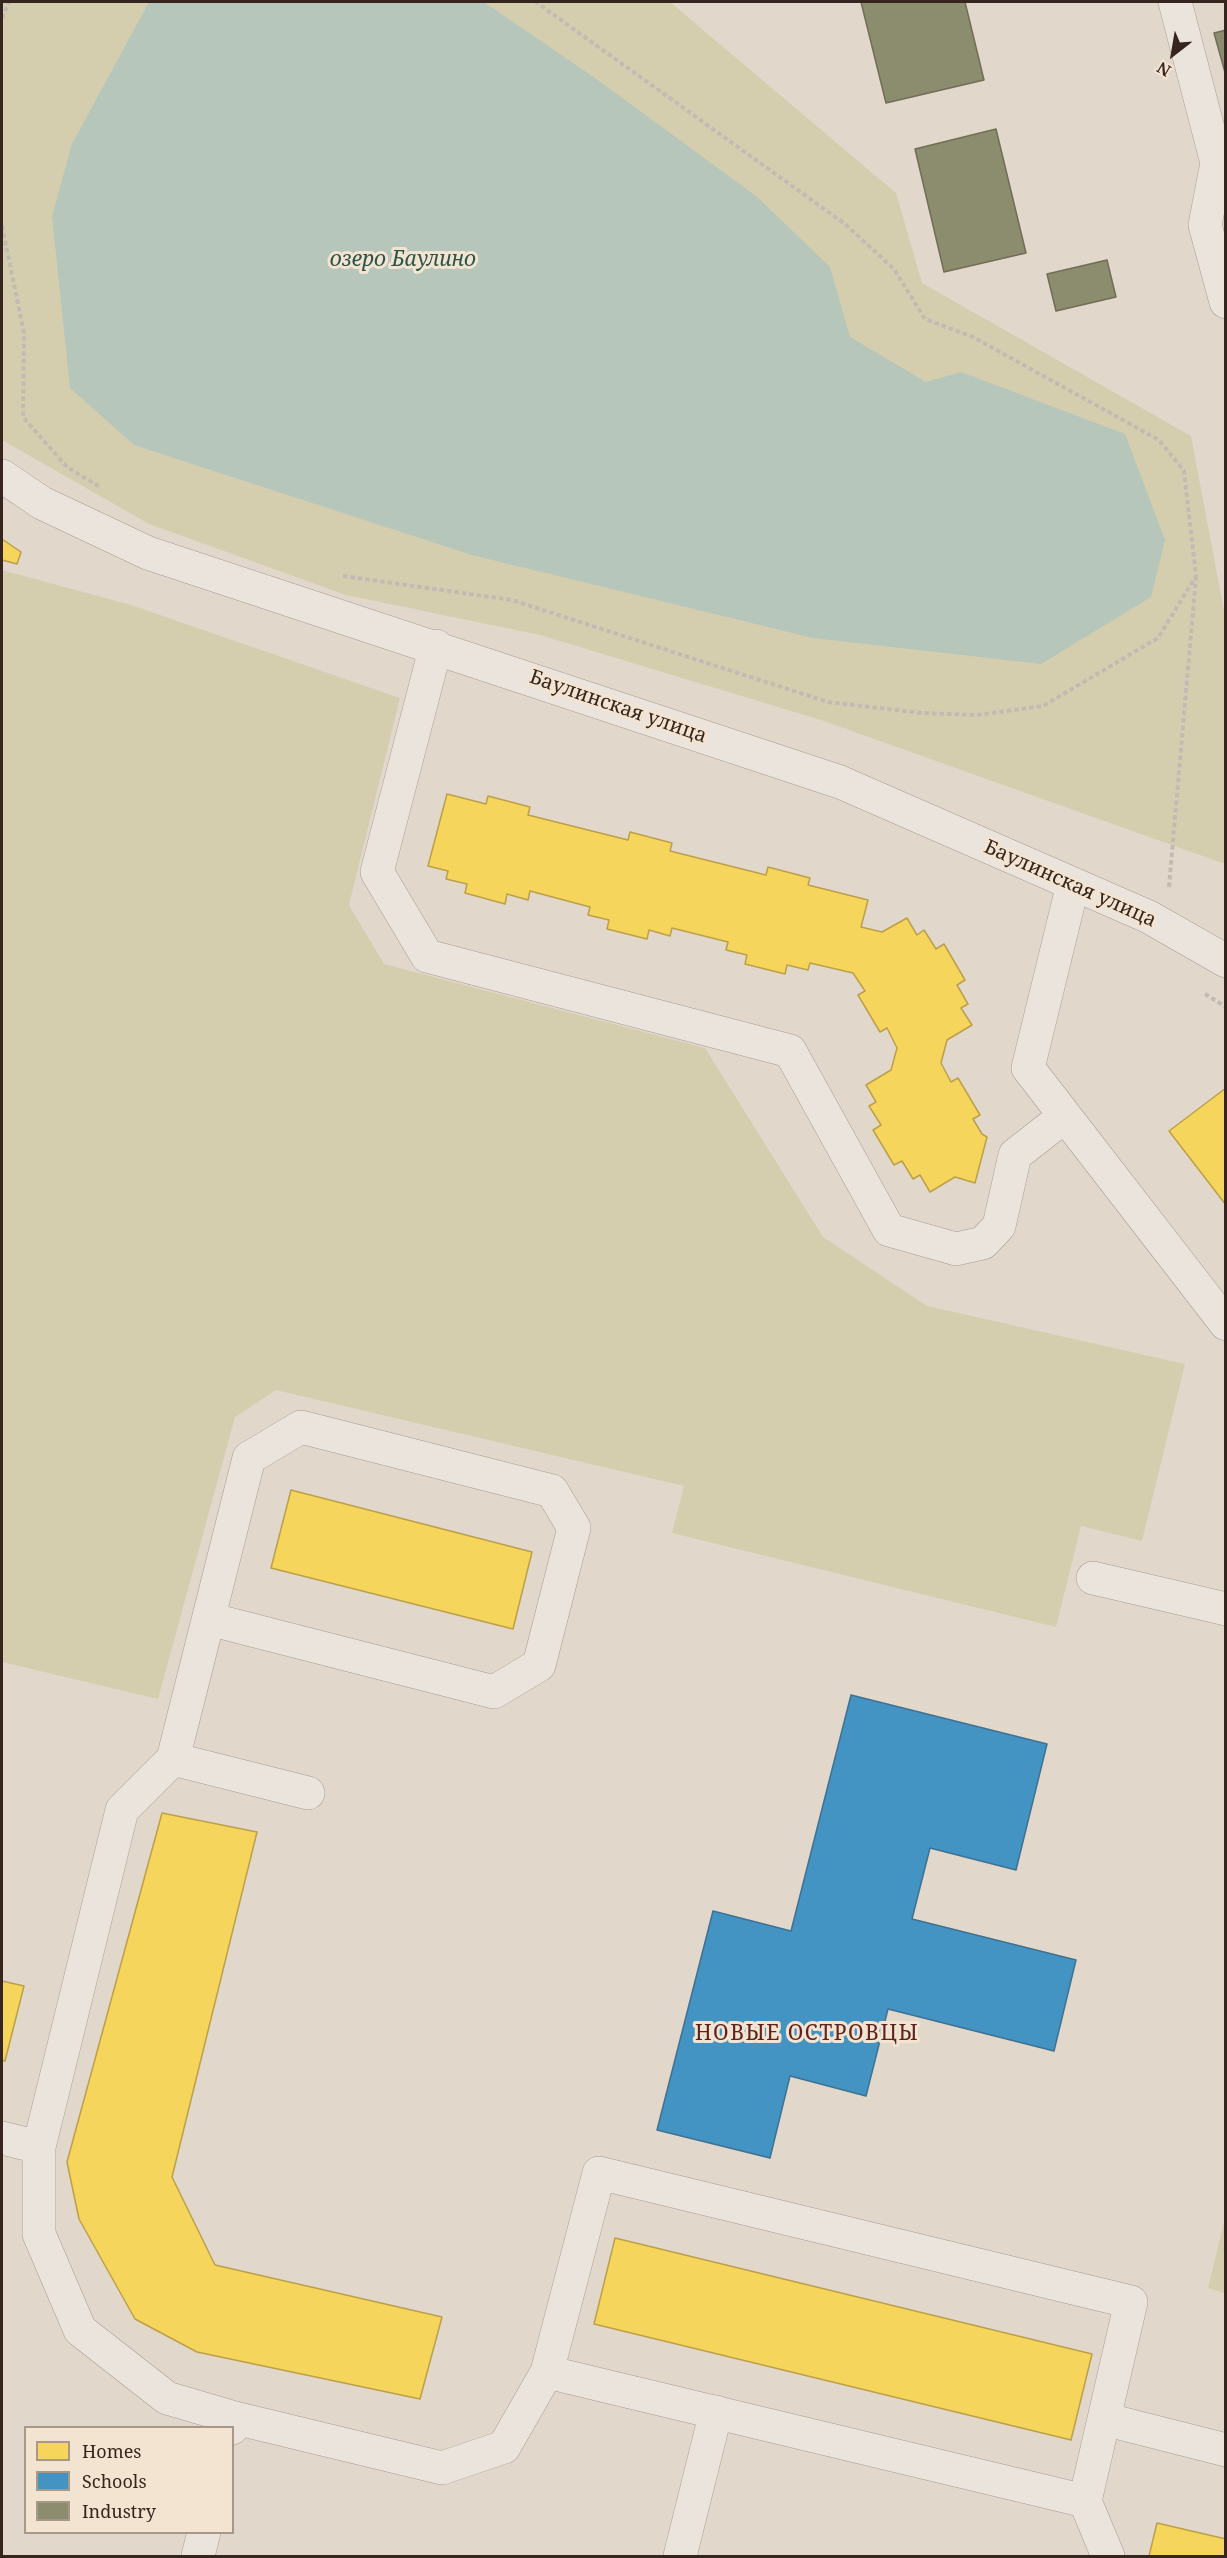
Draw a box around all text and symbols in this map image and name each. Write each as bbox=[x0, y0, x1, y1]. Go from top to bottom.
north arrow bbox=[1143, 24, 1203, 84]
text: N bbox=[1153, 57, 1175, 82]
water label: озеро Баулино bbox=[330, 247, 476, 273]
street label: Баулинская улица bbox=[526, 665, 710, 749]
street label: Баулинская улица bbox=[980, 835, 1160, 933]
district label: НОВЫЕ ОСТРОВЦЫ bbox=[695, 2021, 919, 2047]
legend bbox=[24, 2426, 234, 2534]
text: Homes bbox=[82, 2439, 141, 2463]
text: Schools bbox=[82, 2469, 147, 2493]
text: Industry bbox=[82, 2499, 156, 2523]

